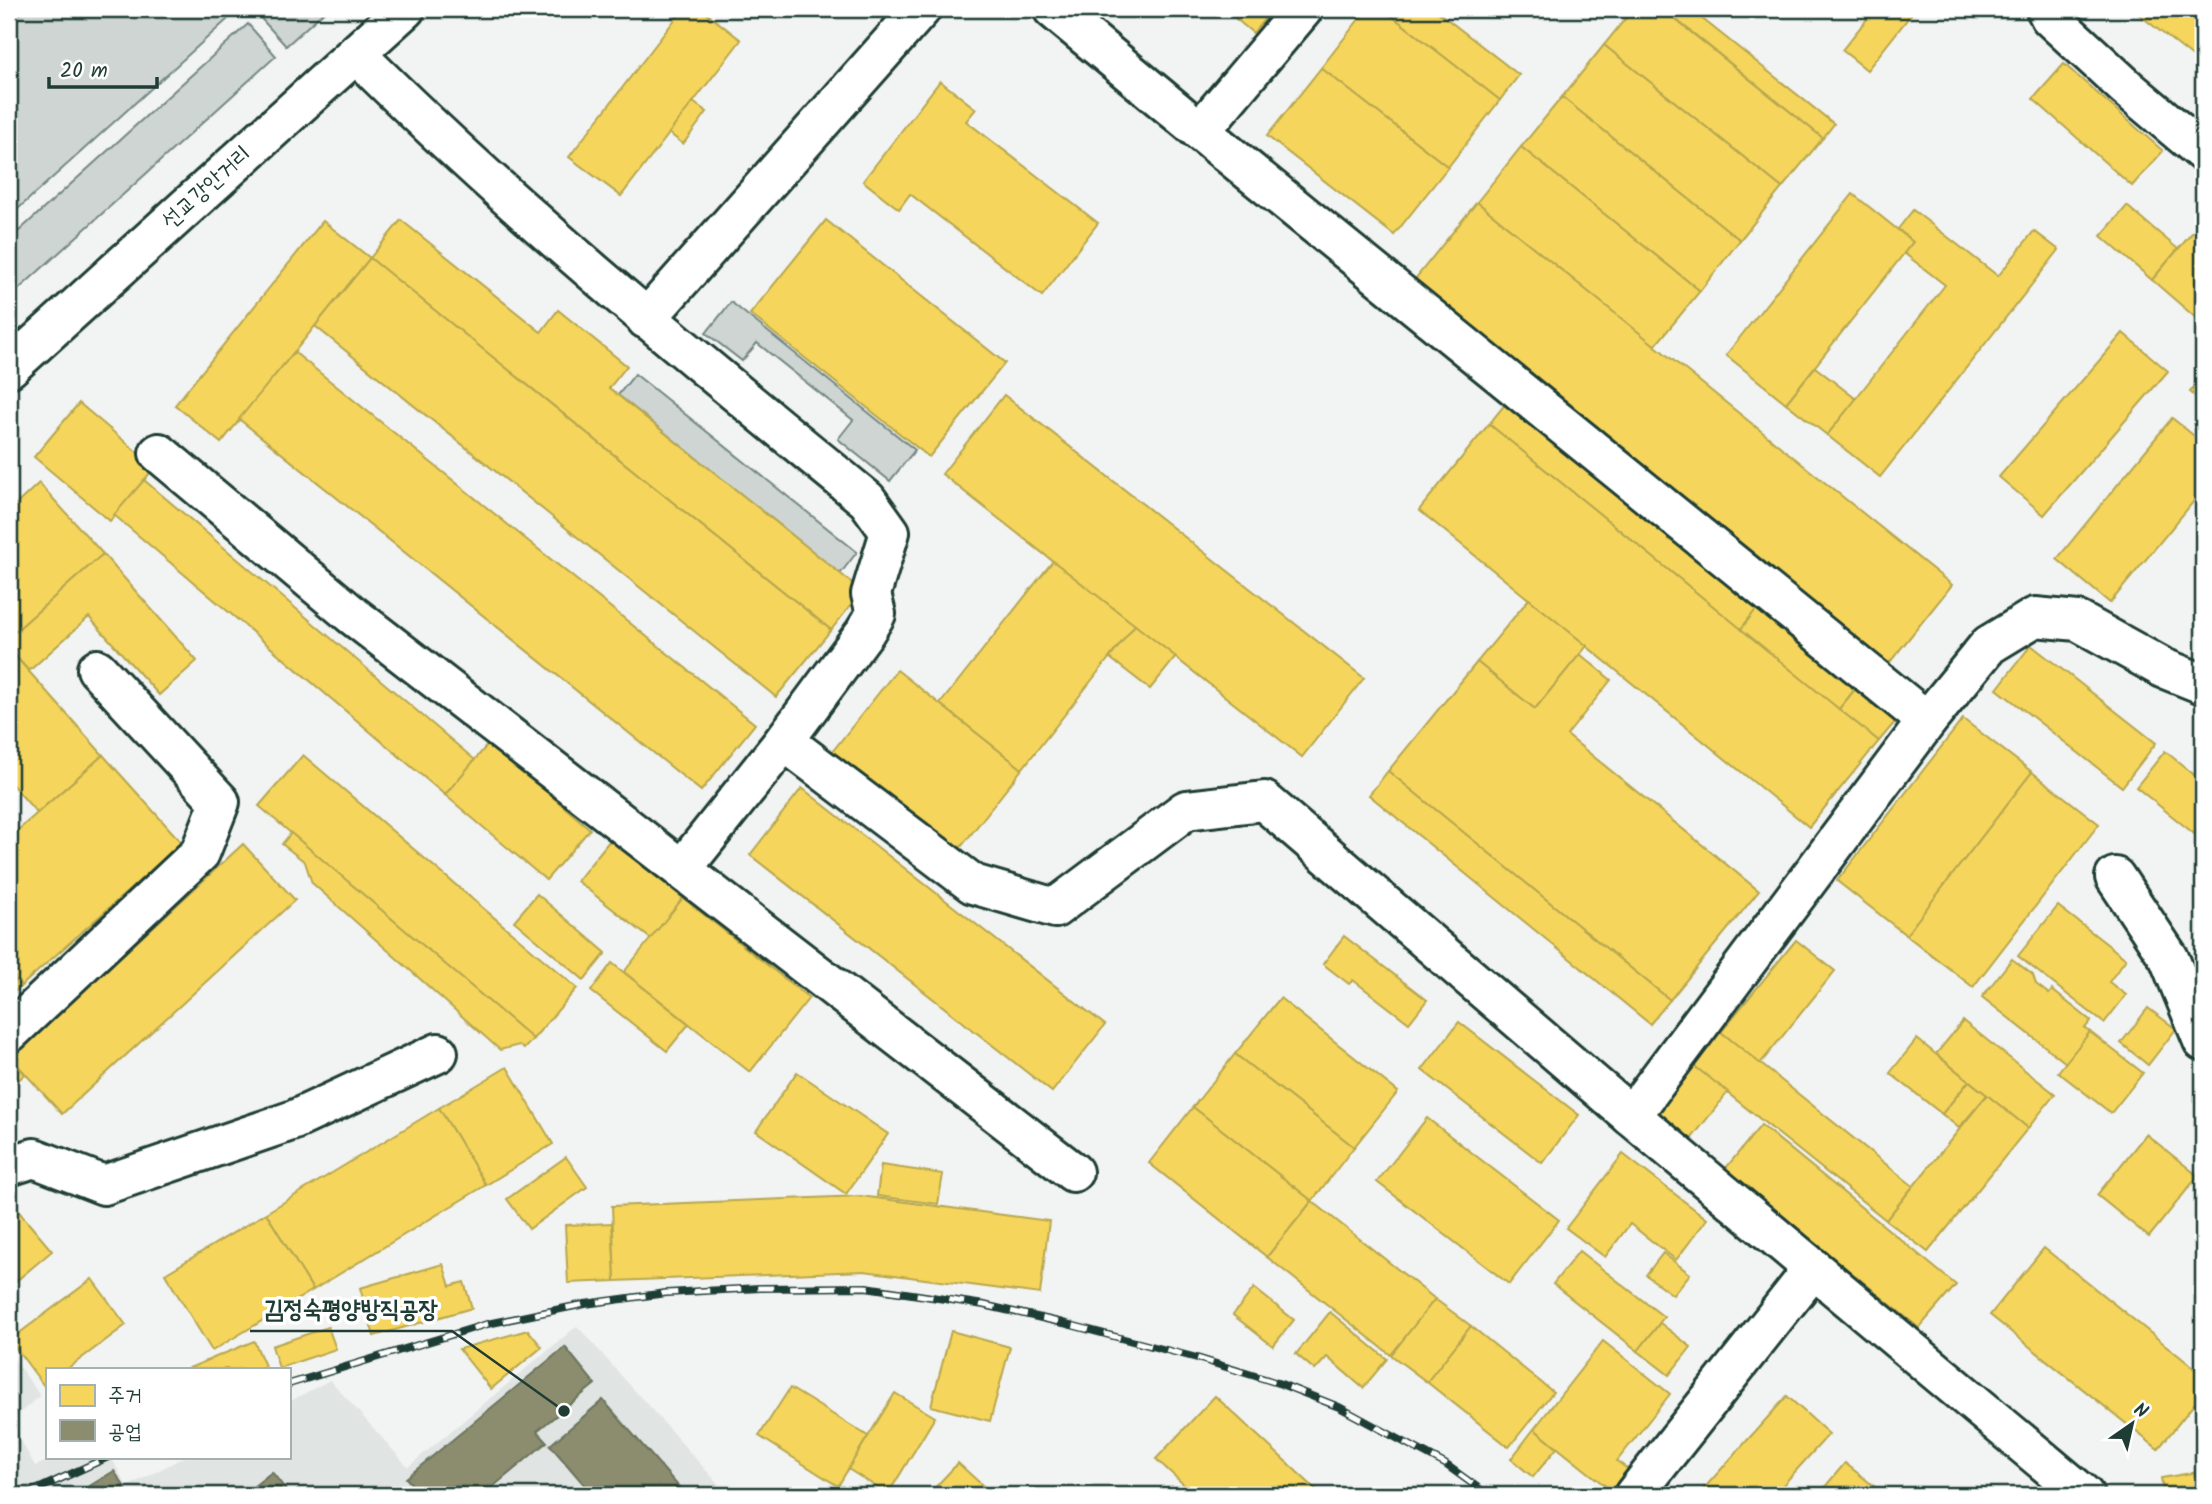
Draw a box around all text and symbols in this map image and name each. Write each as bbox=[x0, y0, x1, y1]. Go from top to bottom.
scale bar bbox=[49, 46, 158, 90]
text: 20 m bbox=[60, 55, 108, 88]
street label: 선교강안거리 bbox=[154, 137, 260, 239]
callout: 김정숙평양방직공장 bbox=[250, 1286, 452, 1331]
text: 김정숙평양방직공장 bbox=[264, 1291, 439, 1330]
legend bbox=[46, 1368, 290, 1458]
text: 주거 bbox=[108, 1380, 142, 1413]
north arrow bbox=[2096, 1388, 2166, 1458]
text: N bbox=[2127, 1396, 2154, 1427]
text: 공업 bbox=[108, 1416, 142, 1449]

